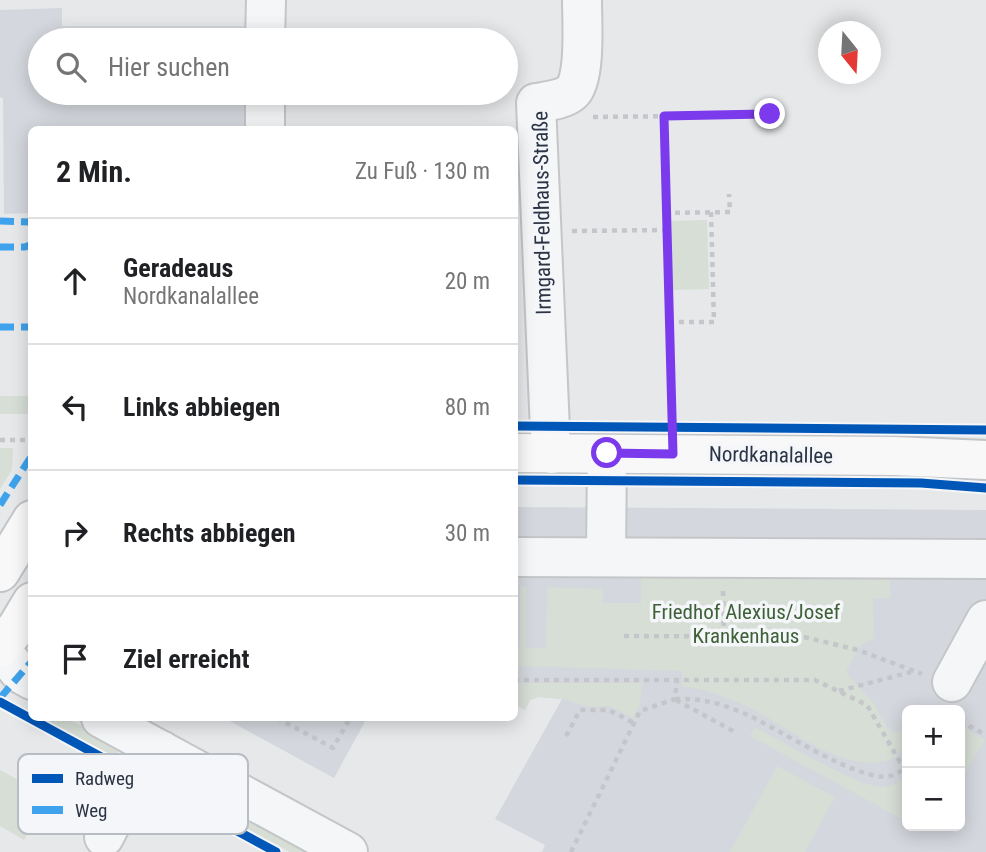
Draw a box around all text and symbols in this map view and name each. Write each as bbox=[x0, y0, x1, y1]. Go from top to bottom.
north arrow bbox=[818, 21, 881, 84]
search box bbox=[28, 28, 518, 105]
icon: search bbox=[52, 48, 90, 86]
text: Hier suchen bbox=[108, 52, 230, 82]
route end bbox=[754, 98, 785, 129]
street label: Irmgard-Feldhaus-Straße bbox=[528, 111, 556, 315]
text: 2 Min. bbox=[56, 154, 132, 189]
text: Zu Fuß · 130 m bbox=[355, 158, 490, 185]
text: Geradeaus bbox=[123, 253, 233, 283]
icon: ahead bbox=[56, 262, 94, 300]
text: 20 m bbox=[445, 268, 490, 295]
text: Nordkanalallee bbox=[123, 283, 259, 310]
icon: left bbox=[56, 388, 94, 426]
text: Links abbiegen bbox=[123, 392, 280, 422]
text: 80 m bbox=[445, 394, 490, 421]
route start bbox=[591, 437, 622, 468]
street label: Nordkanalallee bbox=[709, 442, 833, 468]
icon: right bbox=[56, 514, 94, 552]
text: Rechts abbiegen bbox=[123, 518, 296, 548]
text: 30 m bbox=[445, 520, 490, 547]
park label: Friedhof Alexius/Josef Krankenhaus bbox=[652, 600, 841, 648]
icon: arrive bbox=[56, 640, 94, 678]
text: Ziel erreicht bbox=[123, 644, 249, 674]
map controls bbox=[902, 705, 965, 831]
button: + bbox=[902, 705, 965, 768]
legend bbox=[18, 754, 248, 834]
text: Radweg bbox=[75, 767, 134, 790]
button: − bbox=[902, 768, 965, 831]
text: Weg bbox=[75, 799, 107, 822]

